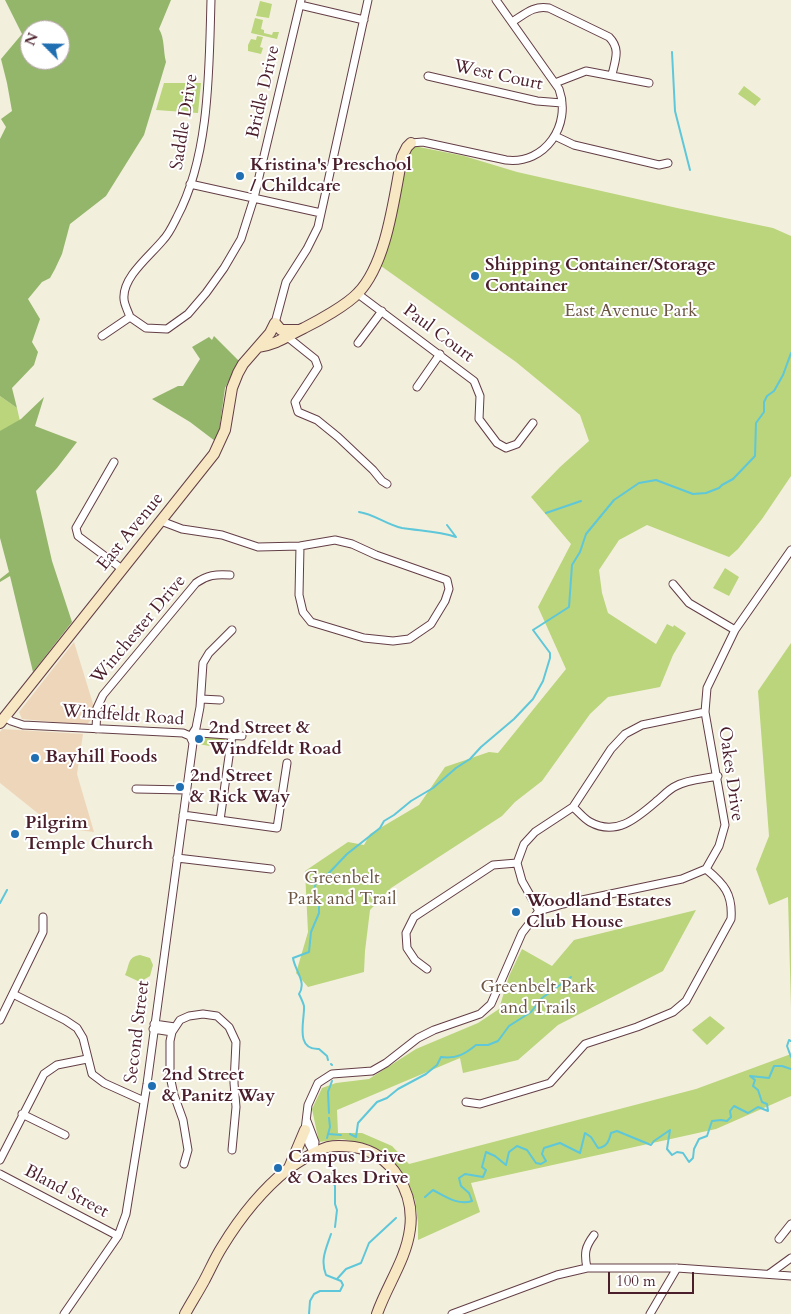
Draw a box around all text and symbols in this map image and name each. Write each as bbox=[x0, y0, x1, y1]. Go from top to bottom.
north arrow bbox=[20, 20, 70, 70]
text: N bbox=[21, 30, 43, 49]
street label: Bridle Drive bbox=[243, 44, 285, 140]
street label: West Court bbox=[452, 56, 544, 96]
street label: Saddle Drive bbox=[167, 72, 203, 172]
place label: Kristina's Preschool / Childcare bbox=[250, 155, 412, 198]
marker: Kristina's Preschool / Childcare bbox=[234, 170, 246, 182]
place label: Shipping Container/Storage Container bbox=[485, 255, 716, 298]
marker: Shipping Container/Storage Container bbox=[469, 270, 481, 282]
street label: Paul Court bbox=[398, 300, 478, 368]
park label: East Avenue Park bbox=[564, 301, 698, 323]
street label: East Avenue bbox=[93, 489, 169, 575]
street label: Winchester Drive bbox=[87, 571, 191, 689]
street label: Windfeldt Road bbox=[61, 701, 185, 731]
place label: 2nd Street & Windfeldt Road bbox=[209, 718, 342, 761]
street label: Oakes Drive bbox=[713, 725, 747, 823]
marker: 2nd Street & Windfeldt Road bbox=[193, 733, 205, 745]
place label: Bayhill Foods bbox=[45, 747, 158, 769]
marker: Bayhill Foods bbox=[29, 752, 41, 764]
place label: 2nd Street & Rick Way bbox=[190, 766, 290, 809]
marker: 2nd Street & Rick Way bbox=[174, 781, 186, 793]
place label: Pilgrim Temple Church bbox=[25, 813, 153, 856]
marker: Pilgrim Temple Church bbox=[9, 828, 21, 840]
park label: Greenbelt Park and Trail bbox=[287, 868, 397, 911]
place label: Woodland Estates Club House bbox=[526, 891, 672, 934]
marker: Woodland Estates Club House bbox=[510, 906, 522, 918]
park label: Greenbelt Park and Trails bbox=[481, 977, 595, 1020]
street label: Second Street bbox=[121, 980, 155, 1084]
place label: 2nd Street & Panitz Way bbox=[162, 1065, 275, 1108]
marker: 2nd Street & Panitz Way bbox=[146, 1080, 158, 1092]
place label: Campus Drive & Oakes Drive bbox=[288, 1147, 409, 1190]
street label: Bland Street bbox=[20, 1161, 112, 1223]
marker: Campus Drive & Oakes Drive bbox=[272, 1162, 284, 1174]
scale bar bbox=[611, 1262, 697, 1294]
text: 100 m bbox=[616, 1271, 656, 1291]

